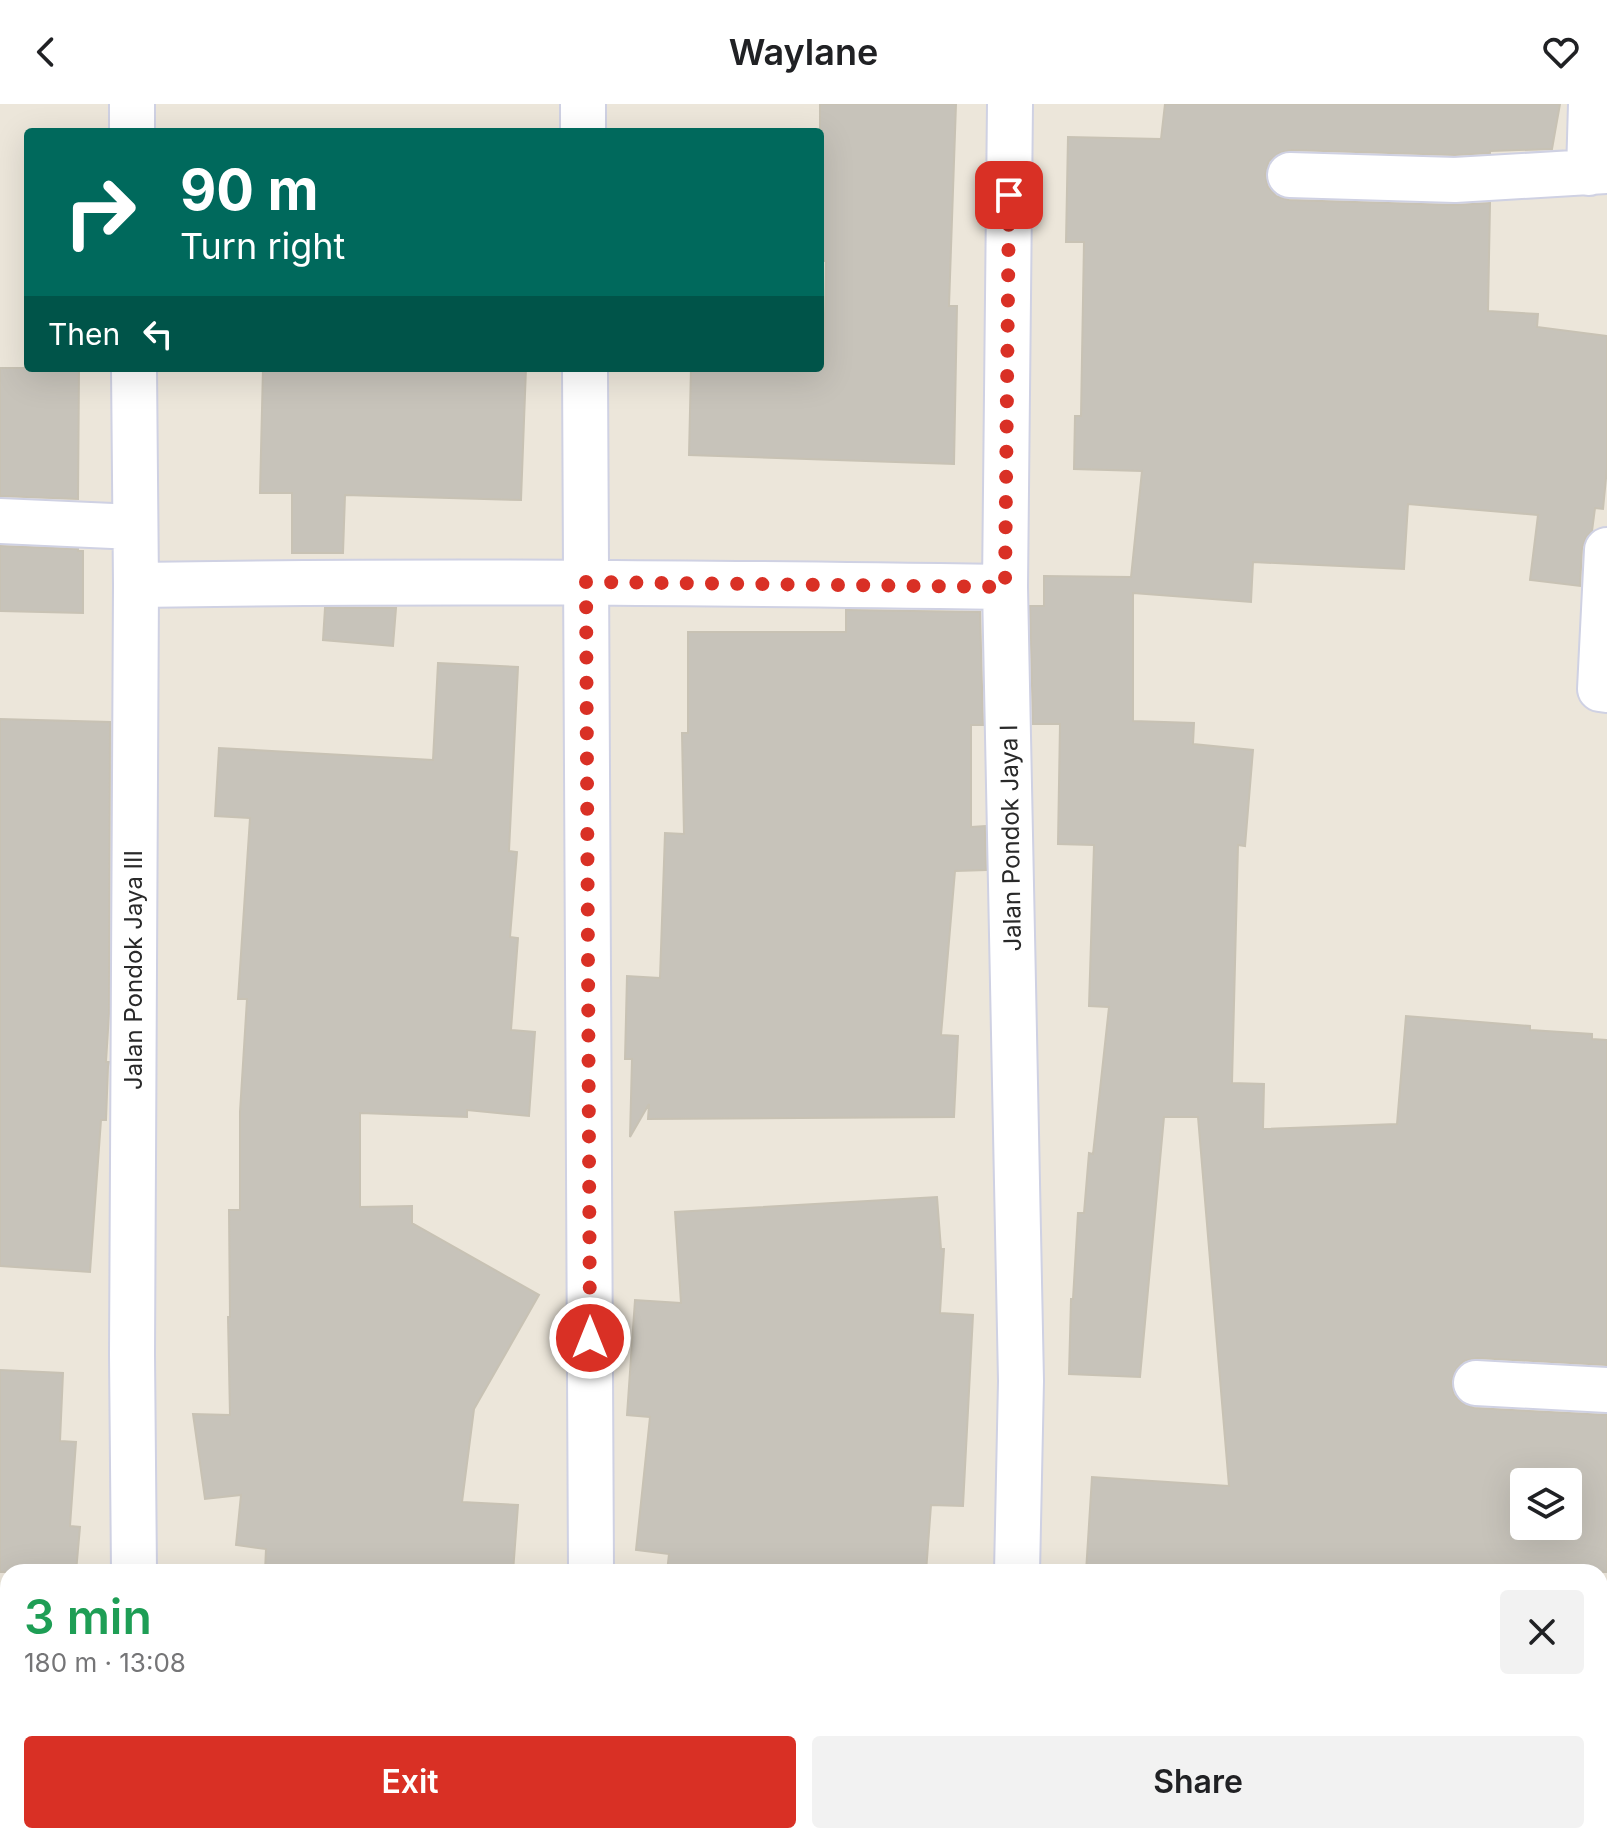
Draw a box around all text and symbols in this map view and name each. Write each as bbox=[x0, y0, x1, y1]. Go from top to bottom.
icon: back bbox=[24, 30, 68, 74]
text: Waylane bbox=[729, 30, 878, 74]
icon: heart bbox=[1539, 30, 1583, 74]
text: 90 m bbox=[180, 156, 319, 224]
icon: right bbox=[48, 160, 152, 264]
pin bbox=[975, 161, 1043, 229]
icon: arrive bbox=[987, 173, 1031, 217]
text: Turn right bbox=[180, 224, 345, 268]
icon: left bbox=[136, 312, 180, 356]
text: Then bbox=[48, 316, 120, 352]
street label: Jalan Pondok Jaya I bbox=[994, 724, 1027, 952]
street label: Jalan Pondok Jaya III bbox=[119, 850, 148, 1090]
position arrow bbox=[548, 1296, 632, 1380]
map controls bbox=[1510, 1468, 1582, 1540]
button: layers bbox=[1510, 1468, 1582, 1540]
text: 3 min bbox=[24, 1587, 152, 1646]
button: close bbox=[1500, 1590, 1584, 1674]
text: 180 m · 13:08 bbox=[24, 1647, 186, 1678]
button: Exit bbox=[24, 1736, 796, 1828]
button: Share bbox=[812, 1736, 1584, 1828]

